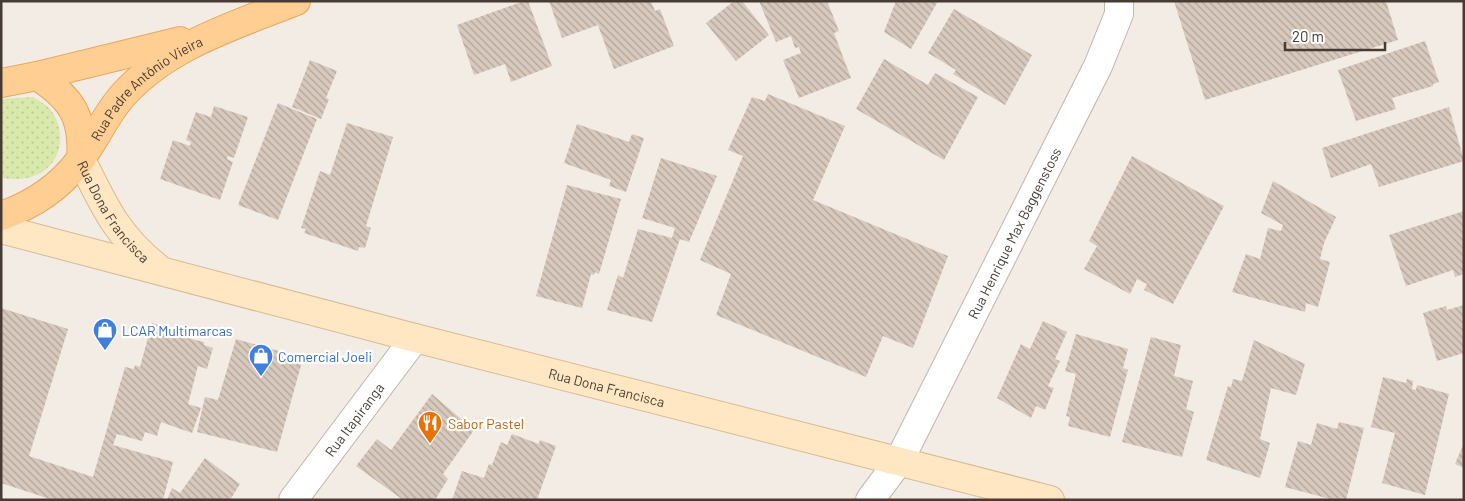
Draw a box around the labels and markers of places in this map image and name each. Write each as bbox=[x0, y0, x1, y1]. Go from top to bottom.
shop icon: LCAR Multimarcas bbox=[92, 317, 118, 351]
place label: LCAR Multimarcas bbox=[122, 322, 233, 339]
shop icon: Comercial Joeli bbox=[248, 343, 274, 377]
place label: Comercial Joeli bbox=[278, 348, 372, 365]
restaurant icon: Sabor Pastel bbox=[417, 410, 443, 444]
place label: Sabor Pastel bbox=[448, 415, 524, 432]

